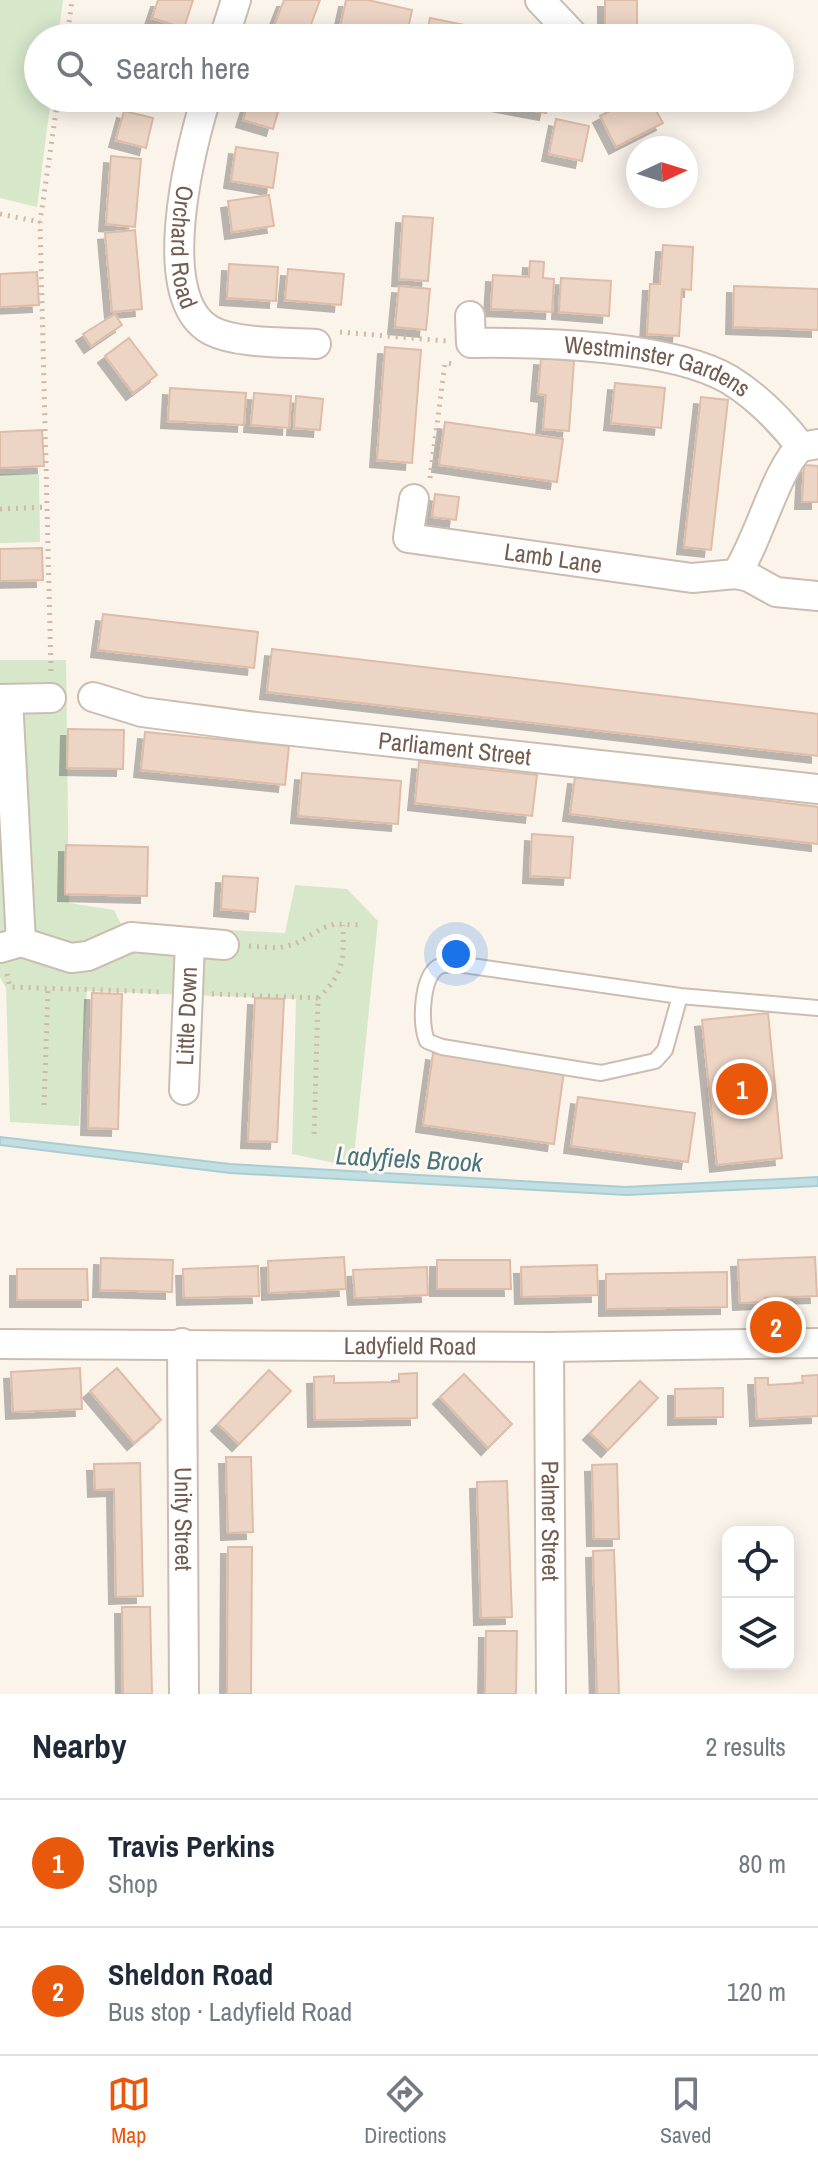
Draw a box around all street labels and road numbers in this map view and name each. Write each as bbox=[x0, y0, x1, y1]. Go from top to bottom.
street label: Orchard Road bbox=[164, 183, 205, 313]
street label: Westminster Gardens bbox=[563, 328, 757, 404]
street label: Lamb Lane bbox=[502, 535, 604, 580]
street label: Parliament Street bbox=[377, 724, 533, 772]
street label: Little Down bbox=[168, 966, 204, 1066]
street label: Ladyfield Road bbox=[344, 1329, 476, 1362]
street label: Palmer Street bbox=[535, 1461, 567, 1582]
street label: Unity Street bbox=[168, 1467, 200, 1572]

